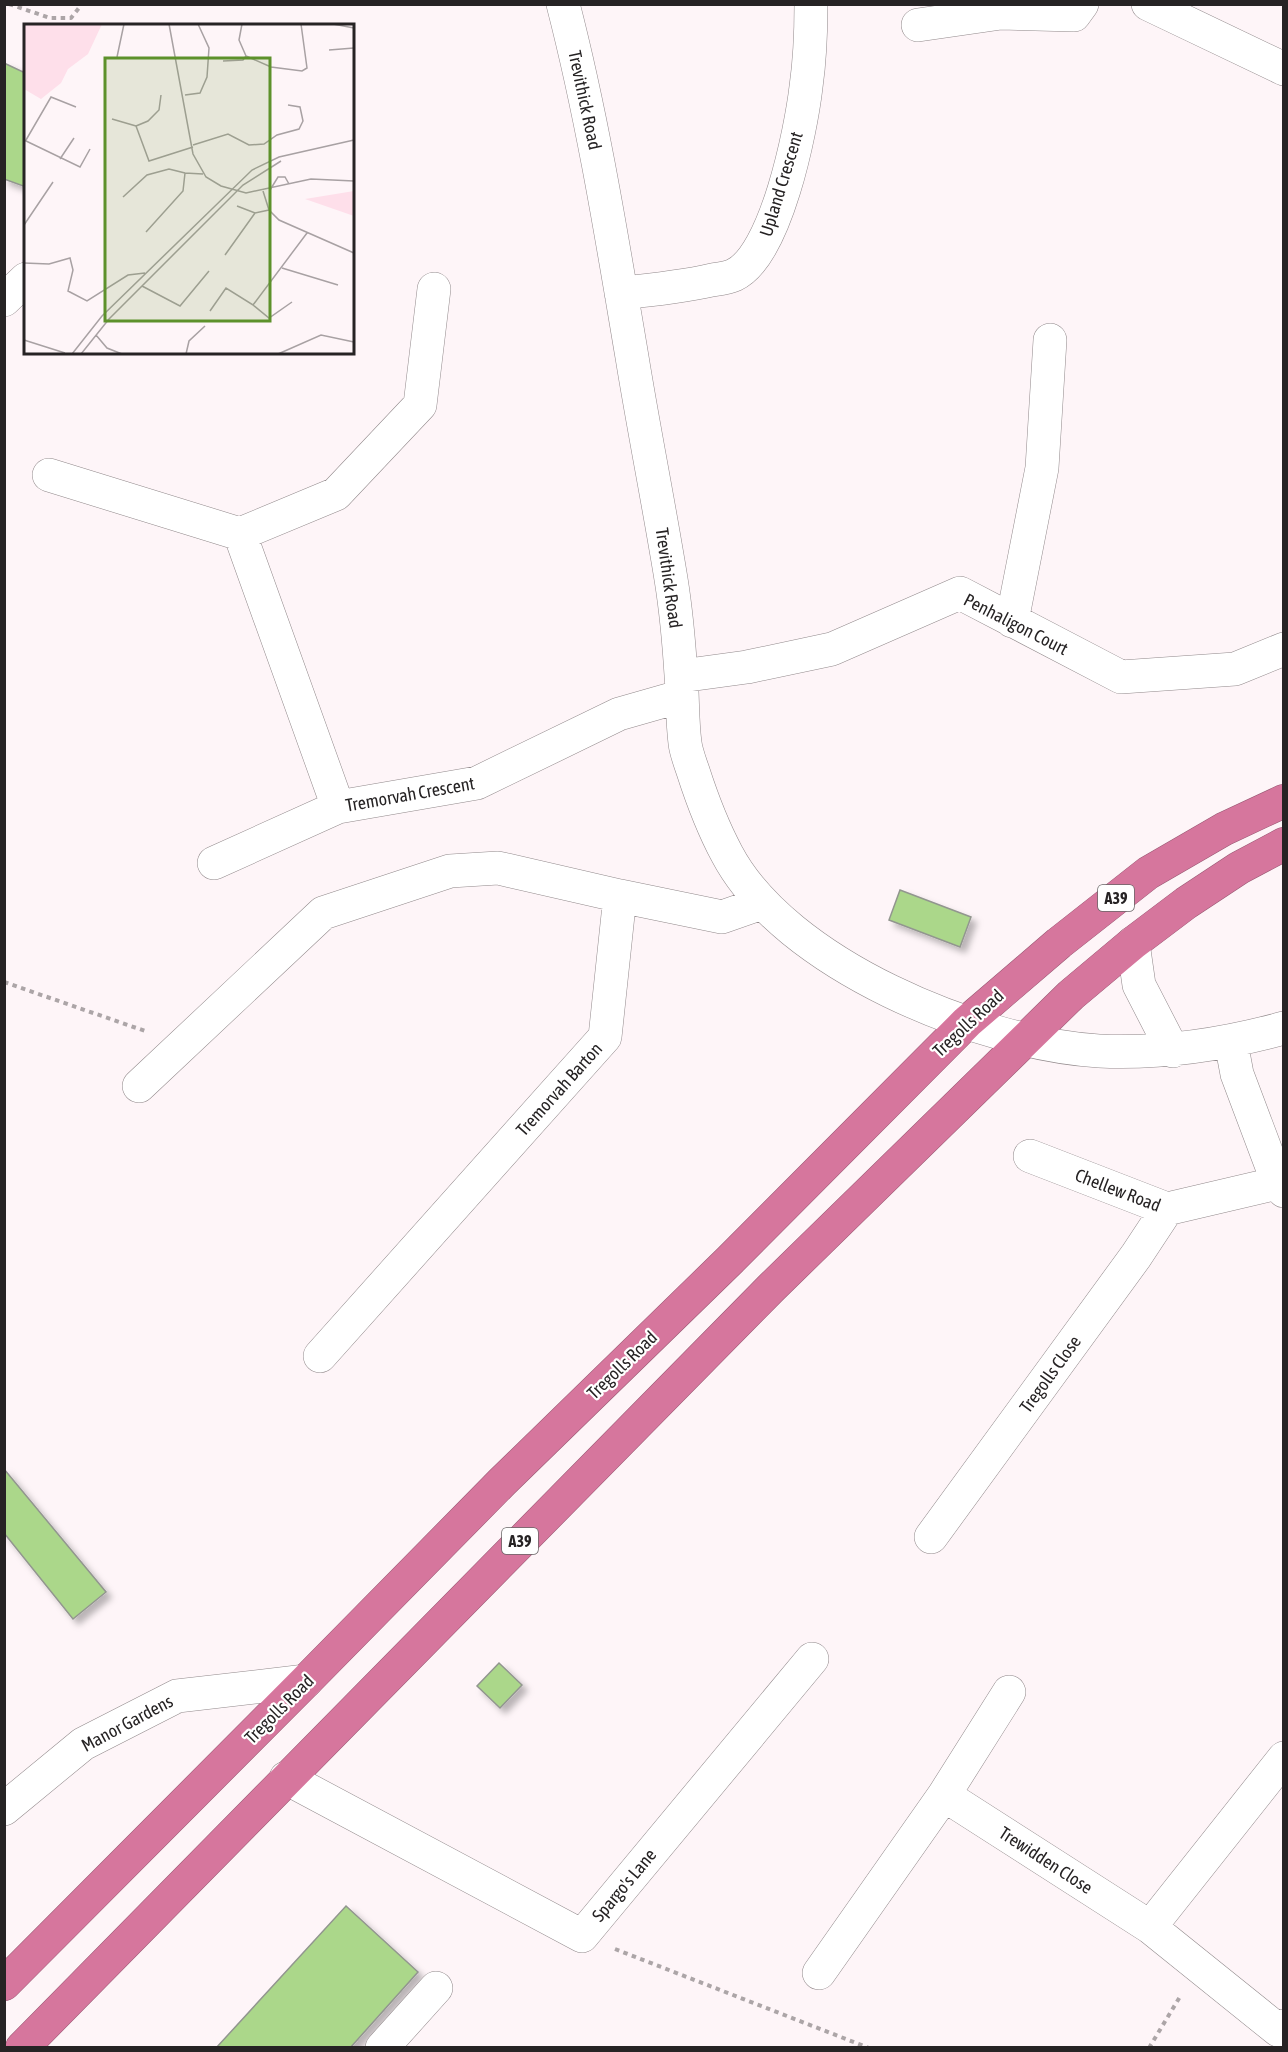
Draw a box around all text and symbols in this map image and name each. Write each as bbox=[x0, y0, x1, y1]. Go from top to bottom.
inset map bbox=[24, 24, 354, 354]
street label: Trevithick Road bbox=[564, 48, 606, 152]
street label: Upland Crescent bbox=[755, 129, 807, 239]
street label: Trevithick Road bbox=[652, 526, 686, 630]
street label: Penhaligon Court bbox=[960, 589, 1072, 659]
street label: Tremorvah Crescent bbox=[344, 772, 476, 816]
road number: A39 bbox=[1098, 885, 1134, 911]
street label: Tregolls Road bbox=[928, 985, 1008, 1061]
street label: Tremorvah Barton bbox=[512, 1038, 606, 1140]
street label: Chellew Road bbox=[1072, 1164, 1164, 1216]
street label: Tregolls Road bbox=[583, 1327, 661, 1403]
street label: Tregolls Close bbox=[1015, 1331, 1085, 1417]
road number: A39 bbox=[502, 1528, 538, 1554]
street label: Tregolls Road bbox=[240, 1670, 318, 1748]
street label: Manor Gardens bbox=[78, 1690, 176, 1756]
street label: Trewidden Close bbox=[995, 1822, 1097, 1898]
street label: Spargo's Lane bbox=[588, 1844, 660, 1926]

